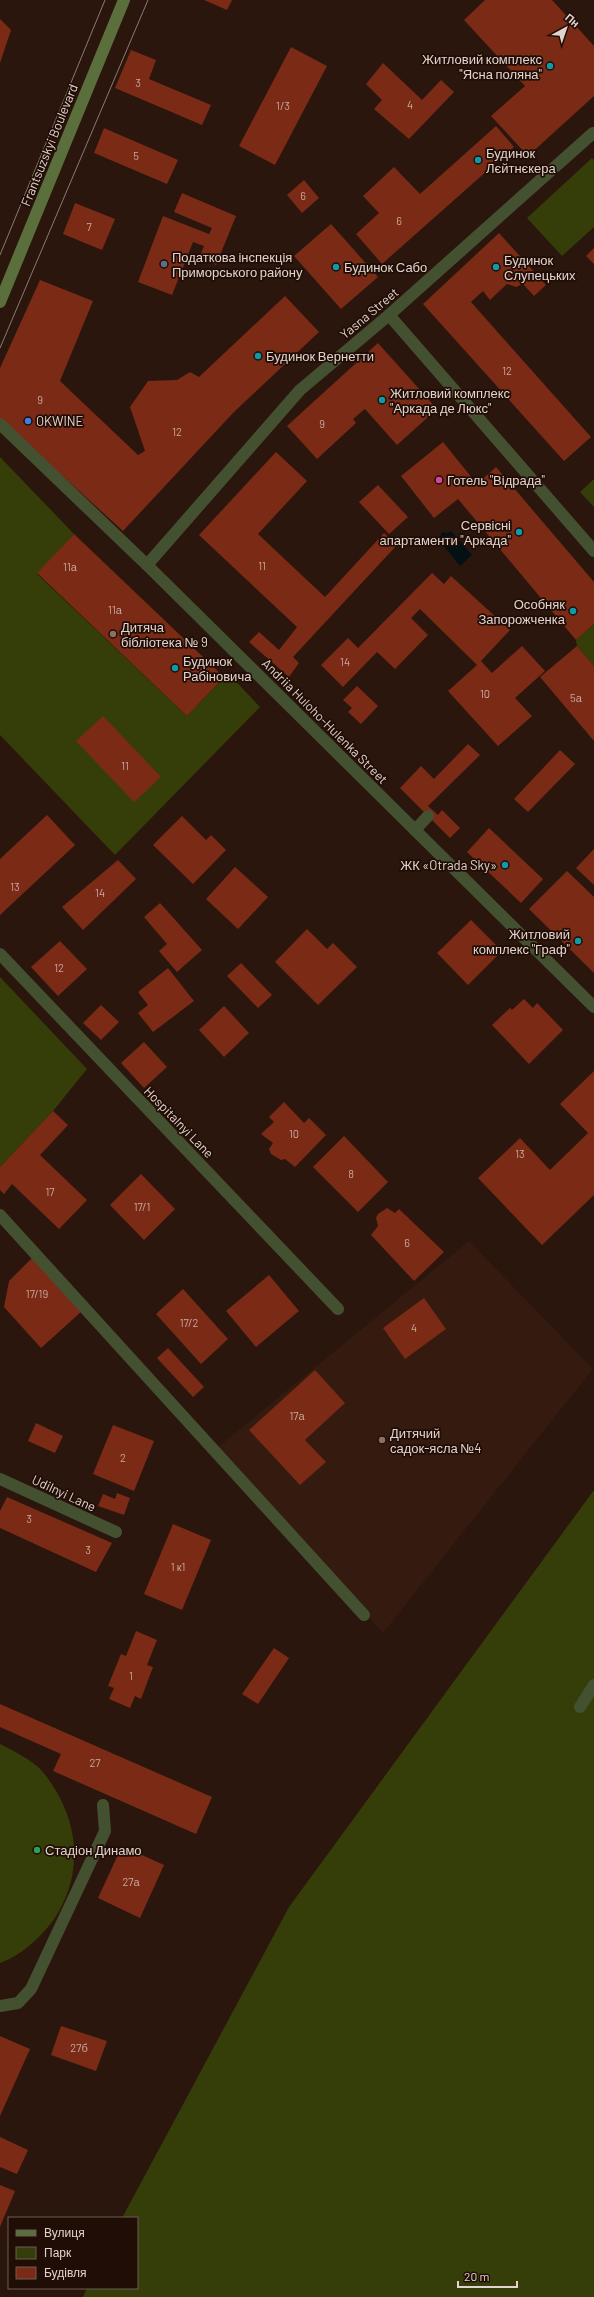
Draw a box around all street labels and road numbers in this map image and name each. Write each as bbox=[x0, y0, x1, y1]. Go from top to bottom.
street label: Frantsuzskyi Boulevard bbox=[17, 82, 81, 208]
street label: Yasna Street bbox=[336, 284, 402, 342]
street label: Andriia Huloho-Hulenka Street bbox=[259, 655, 391, 787]
street label: Hospitalnyi Lane bbox=[141, 1083, 217, 1161]
street label: Udilnyi Lane bbox=[30, 1471, 98, 1515]

